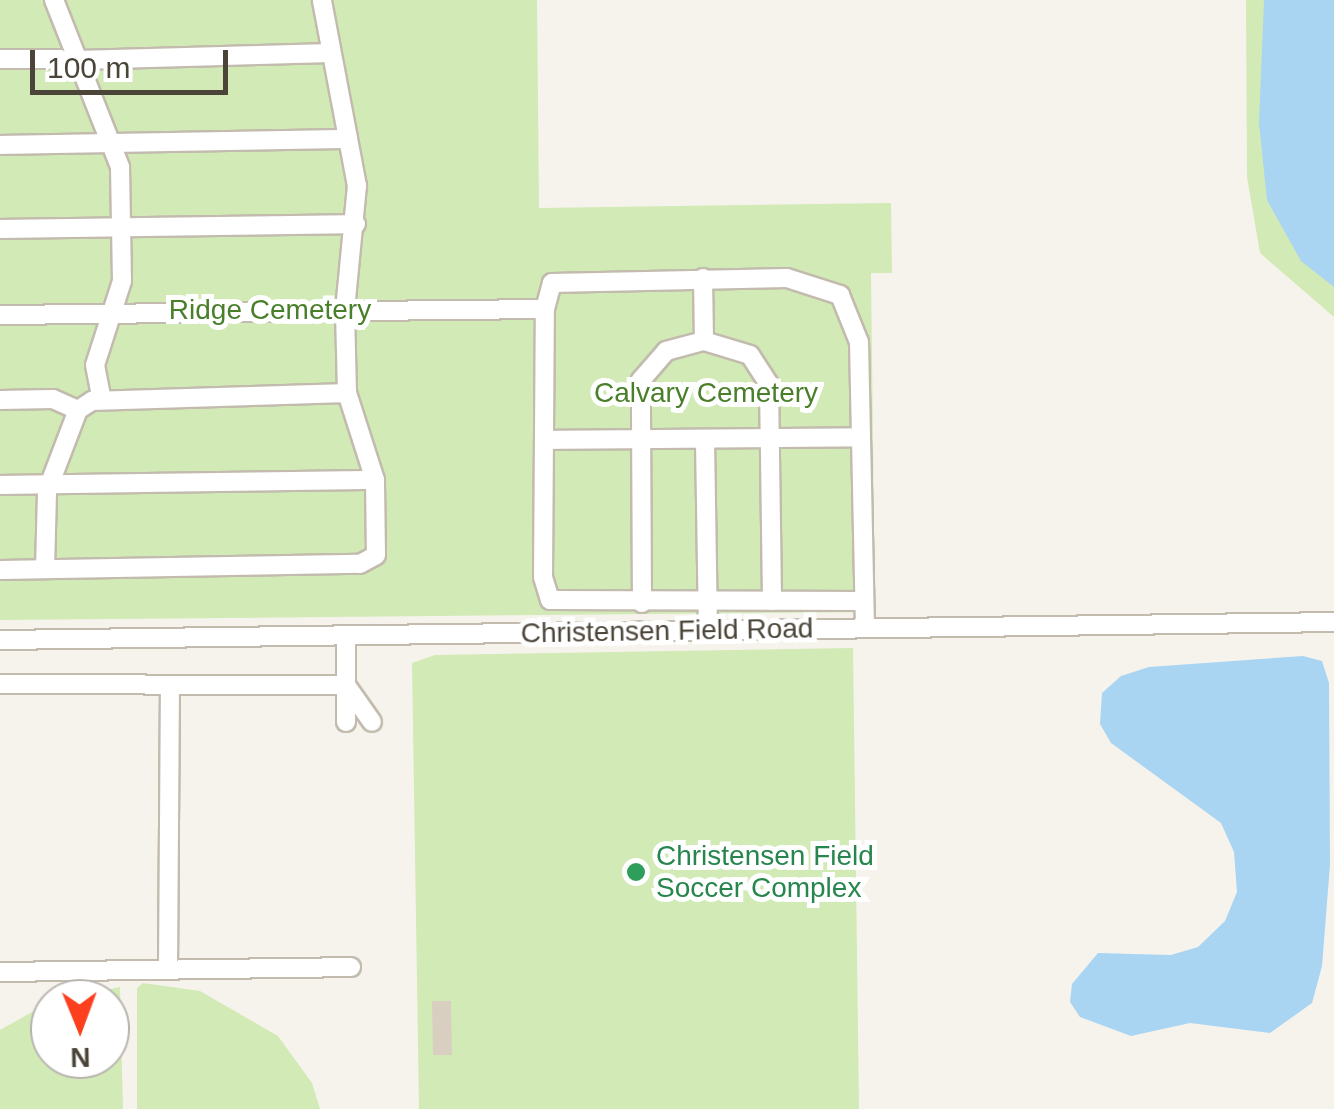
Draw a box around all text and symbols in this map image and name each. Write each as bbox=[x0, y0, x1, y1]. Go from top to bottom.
scale bar bbox=[35, 30, 232, 92]
text: 100 m bbox=[47, 51, 130, 84]
park label: Ridge Cemetery bbox=[169, 293, 371, 327]
park label: Calvary Cemetery bbox=[594, 376, 818, 410]
street label: Christensen Field Road bbox=[520, 612, 814, 650]
place label: Christensen Field Soccer Complex bbox=[656, 839, 874, 905]
marker: Christensen Field Soccer Complex bbox=[625, 861, 647, 883]
north arrow bbox=[30, 979, 130, 1079]
text: N bbox=[70, 1042, 91, 1073]

